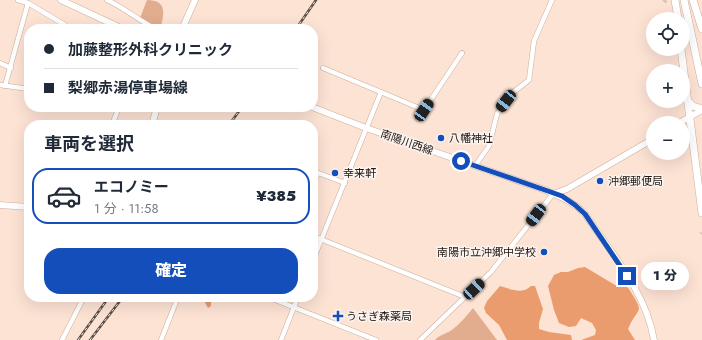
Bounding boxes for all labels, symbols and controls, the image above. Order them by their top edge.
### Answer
map controls [646,12,690,160]
button: locate [646,12,690,56]
text: 加藤整形外科クリニック [68,39,233,61]
button: + [646,64,690,108]
text: 梨郷赤湯停車場線 [68,77,188,99]
car [494,88,518,114]
car [412,97,436,123]
button: − [646,116,690,160]
street label: 南陽川西線 [378,125,436,159]
place label: 八幡神社 [449,130,493,146]
text: 車両を選択 [44,131,134,157]
marker: 八幡神社 [436,133,446,143]
route start [452,152,470,170]
place label: 幸来軒 [343,165,377,181]
marker: 幸来軒 [330,168,340,178]
place label: 沖郷郵便局 [608,173,663,189]
text: エコノミー [94,176,169,198]
marker: 沖郷郵便局 [595,176,605,186]
icon: car [46,178,82,214]
text: ¥385 [256,185,296,207]
text: 1 分 · 11:58 [94,199,158,218]
car [524,202,548,228]
place label: 南陽市立沖郷中学校 [437,244,536,260]
marker: 南陽市立沖郷中学校 [539,247,549,257]
button: 確定 [44,248,298,294]
callout: 1 分 [641,262,689,290]
text: 1 分 [653,266,677,285]
route end [618,267,636,285]
car [461,276,487,302]
place label: うさぎ森薬局 [346,308,412,324]
marker: うさぎ森薬局 [333,311,343,321]

